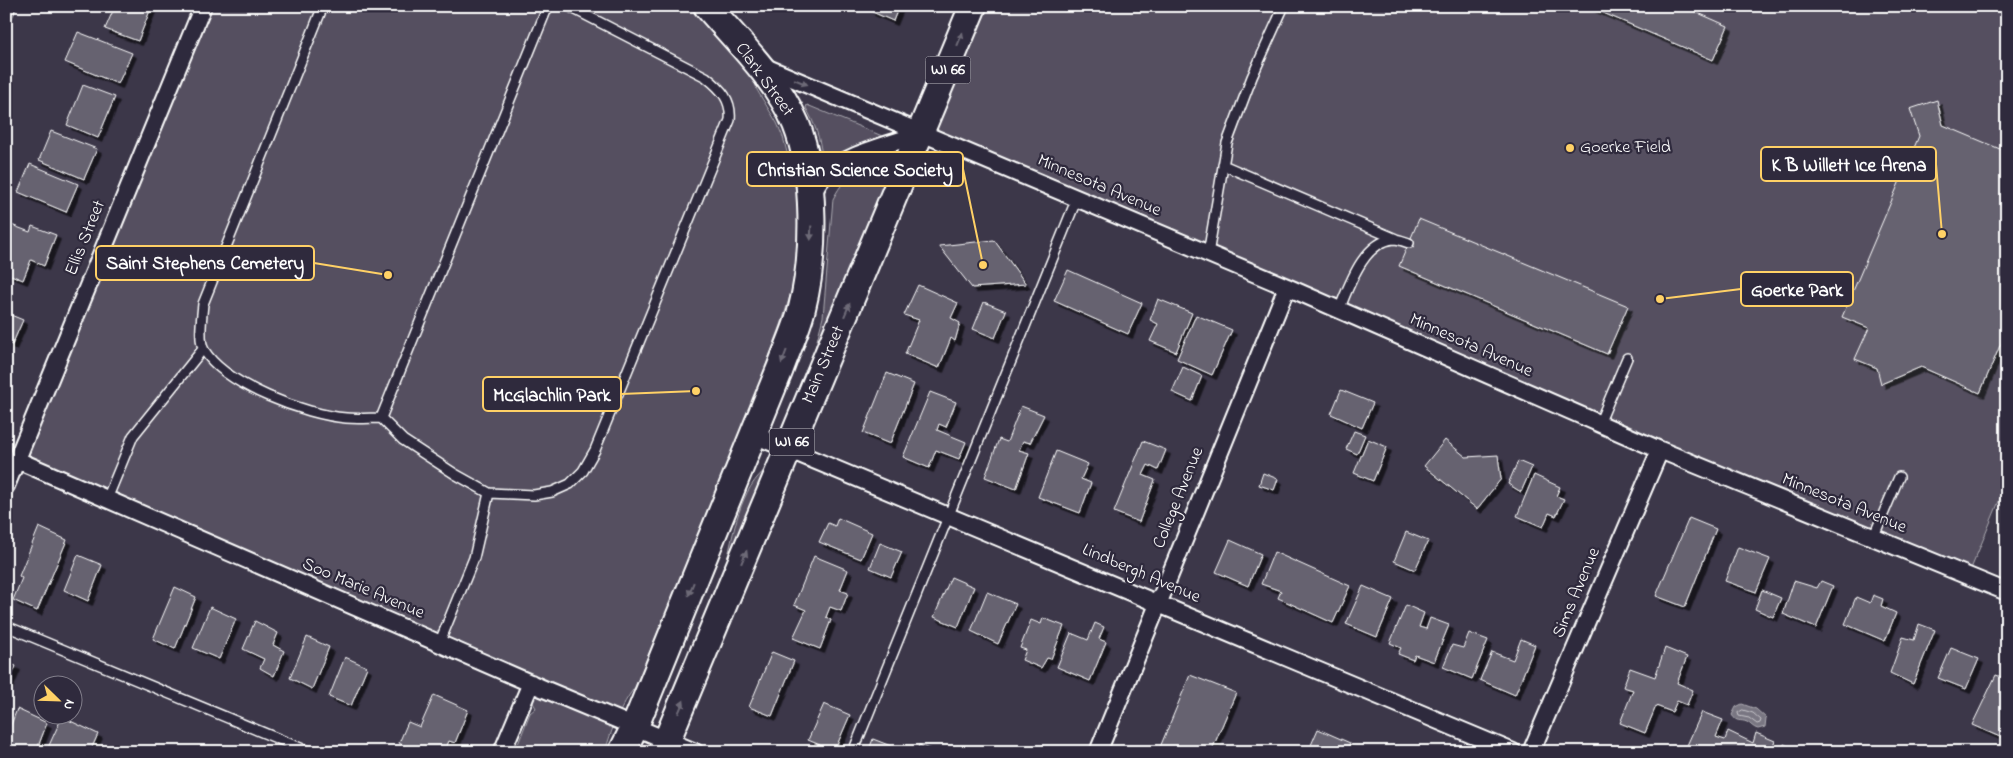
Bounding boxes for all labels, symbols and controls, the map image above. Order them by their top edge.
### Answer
one-way arrow [956,31,964,46]
street label: Clark Street [728,38,800,122]
road number: WI 66 [926,56,970,84]
one-way arrow [794,78,808,86]
place label: Goerke Field [1580,135,1671,161]
marker: Goerke Field [1564,142,1576,154]
callout: K B Willett Ice Arena [1761,147,1936,181]
street label: Minnesota Avenue [1033,148,1166,224]
callout: Christian Science Society [747,152,963,186]
text: K B Willett Ice Arena [1772,153,1926,180]
text: Christian Science Society [757,158,953,187]
street label: Ellis Street [59,196,113,280]
one-way arrow [807,225,815,241]
callout: Saint Stephens Cemetery [96,246,314,280]
text: Saint Stephens Cemetery [106,251,304,280]
callout: Goerke Park [1741,272,1853,306]
text: Goerke Park [1751,278,1844,305]
one-way arrow [843,302,851,317]
street label: Minnesota Avenue [1405,307,1538,385]
street label: Main Street [796,322,852,408]
one-way arrow [780,349,787,364]
callout: McGlachlin Park [483,377,621,411]
text: McGlachlin Park [493,383,612,410]
road number: WI 66 [770,428,814,456]
street label: College Avenue [1147,443,1212,553]
street label: Minnesota Avenue [1778,467,1911,541]
street label: Lindbergh Avenue [1077,537,1205,612]
street label: Sims Avenue [1546,543,1608,642]
one-way arrow [740,550,748,564]
street label: Soo Marie Avenue [298,552,429,627]
one-way arrow [687,581,694,596]
north arrow [32,676,82,726]
text: N [57,696,80,713]
one-way arrow [678,700,686,714]

